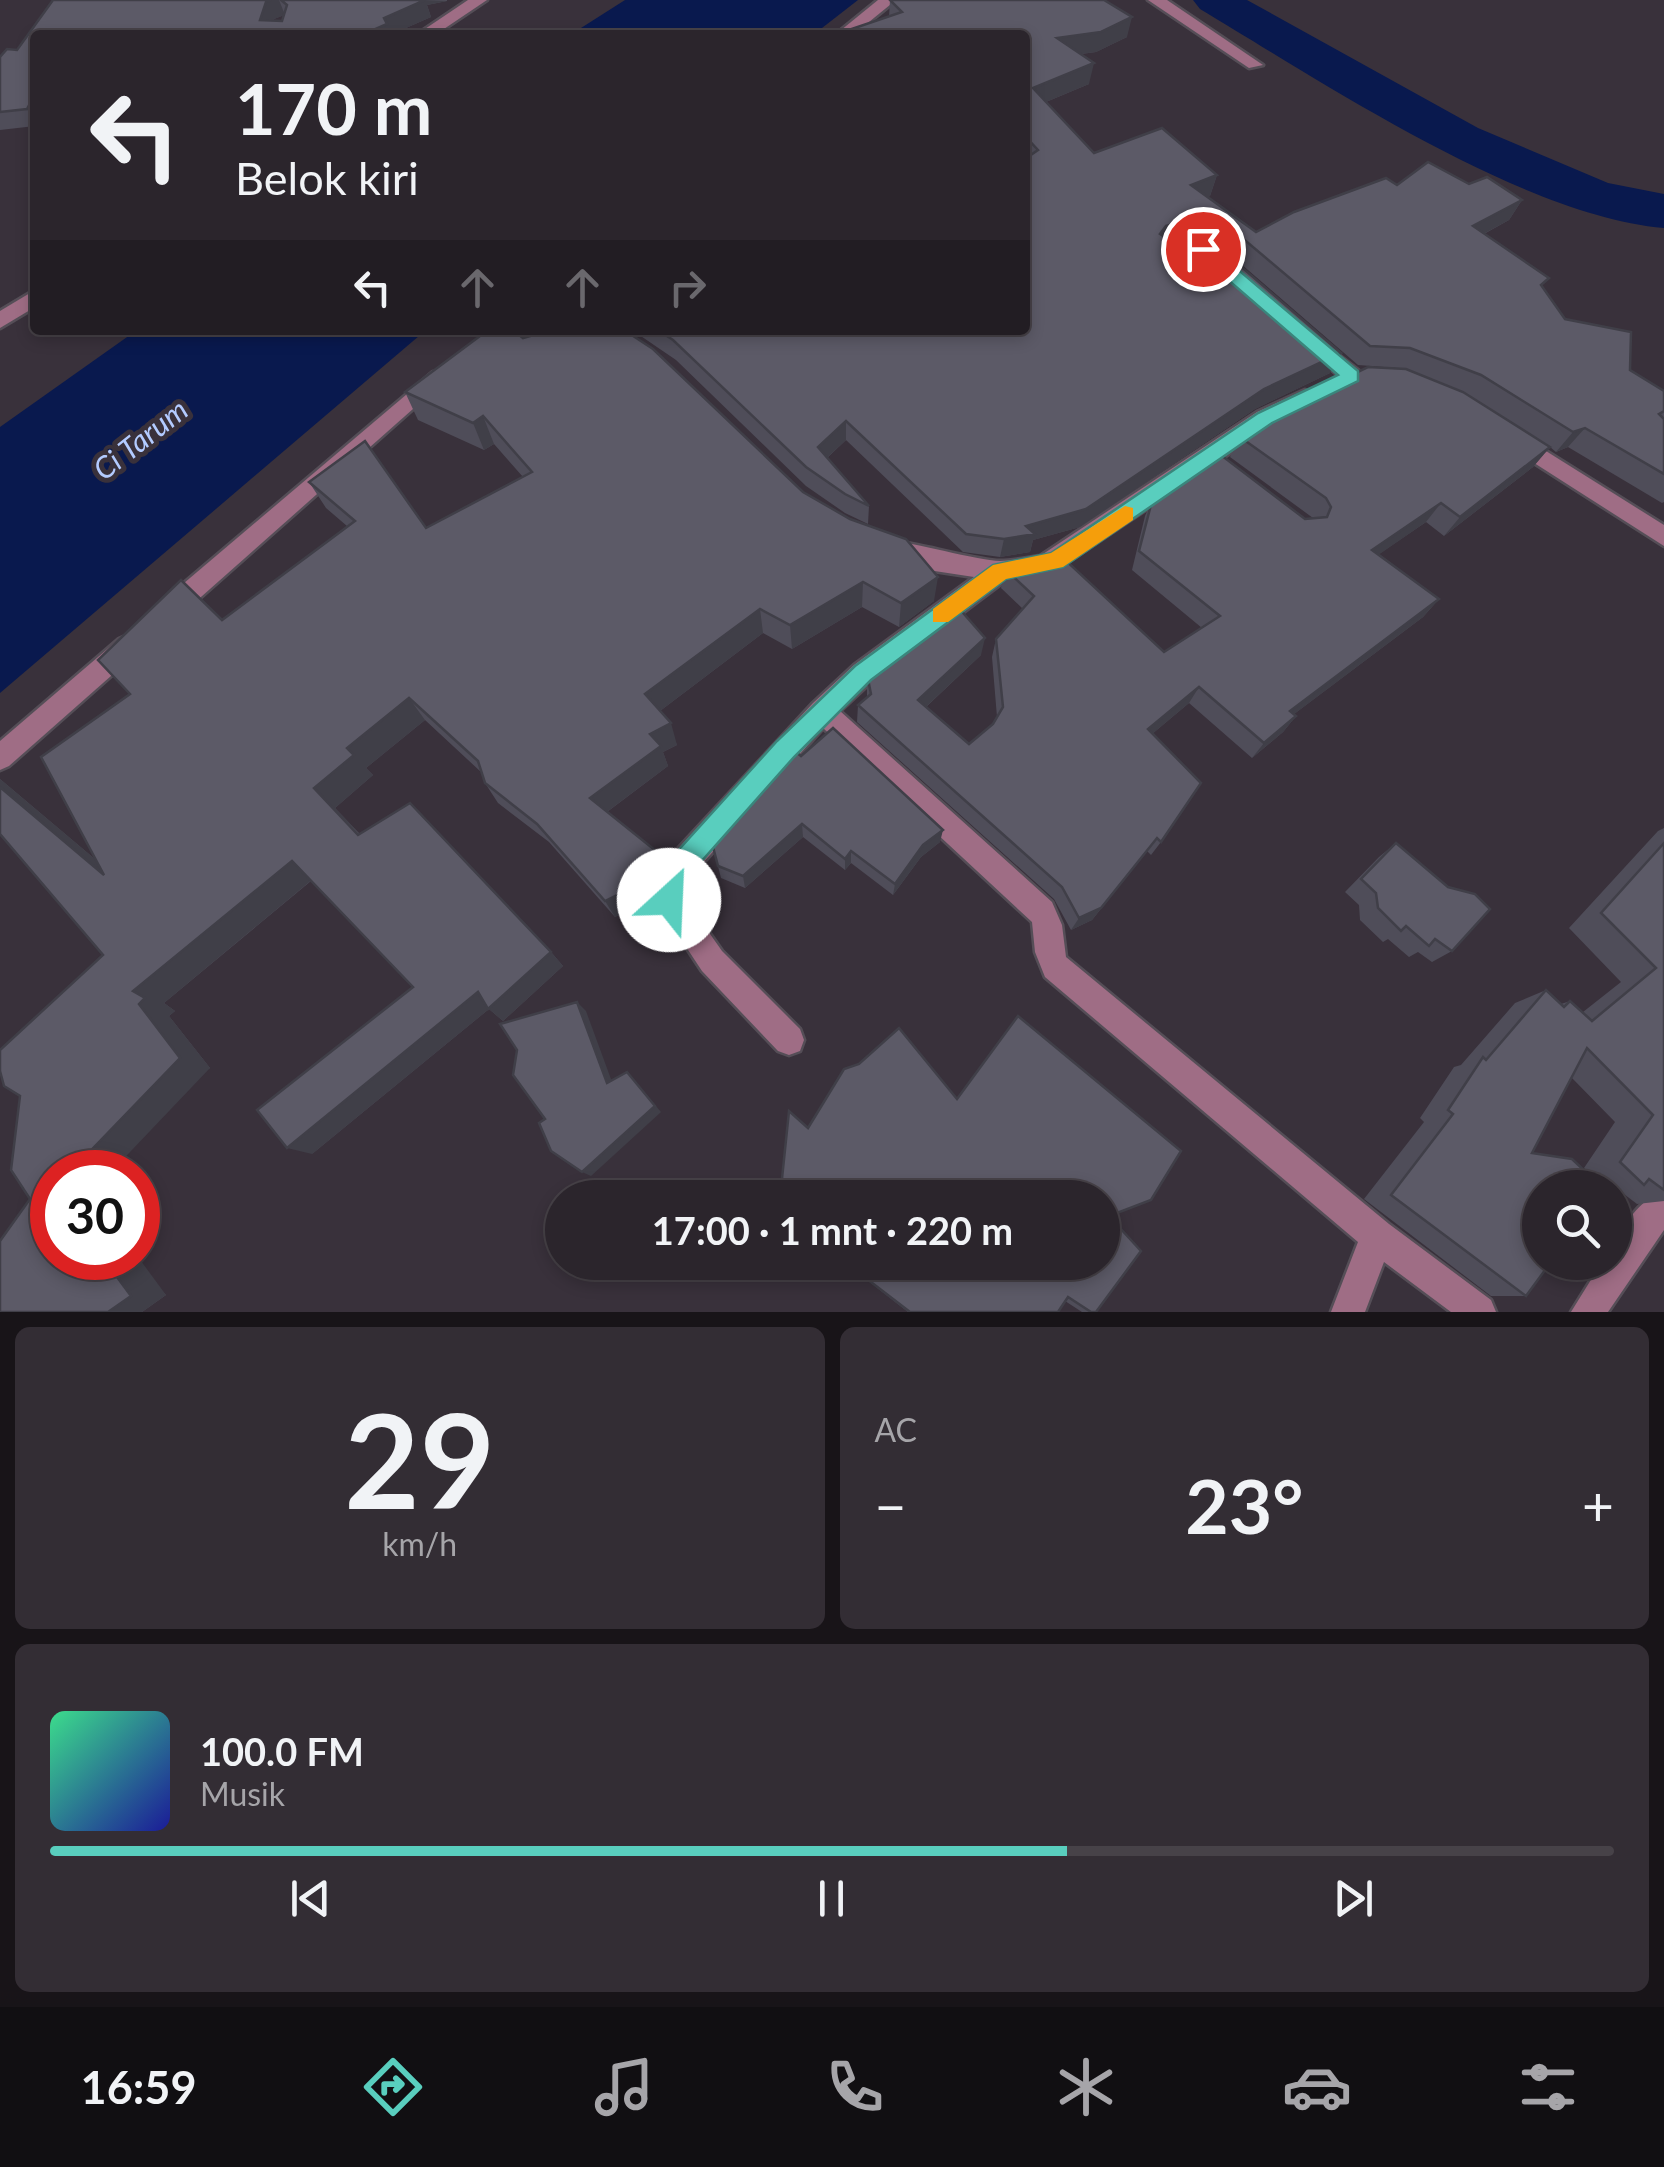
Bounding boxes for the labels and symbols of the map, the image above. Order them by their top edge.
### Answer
pin [1161,207,1246,292]
water label: Ci Tarum [85,390,194,486]
position arrow [617,848,721,952]
speed limit sign: 30 [30,1150,160,1280]

